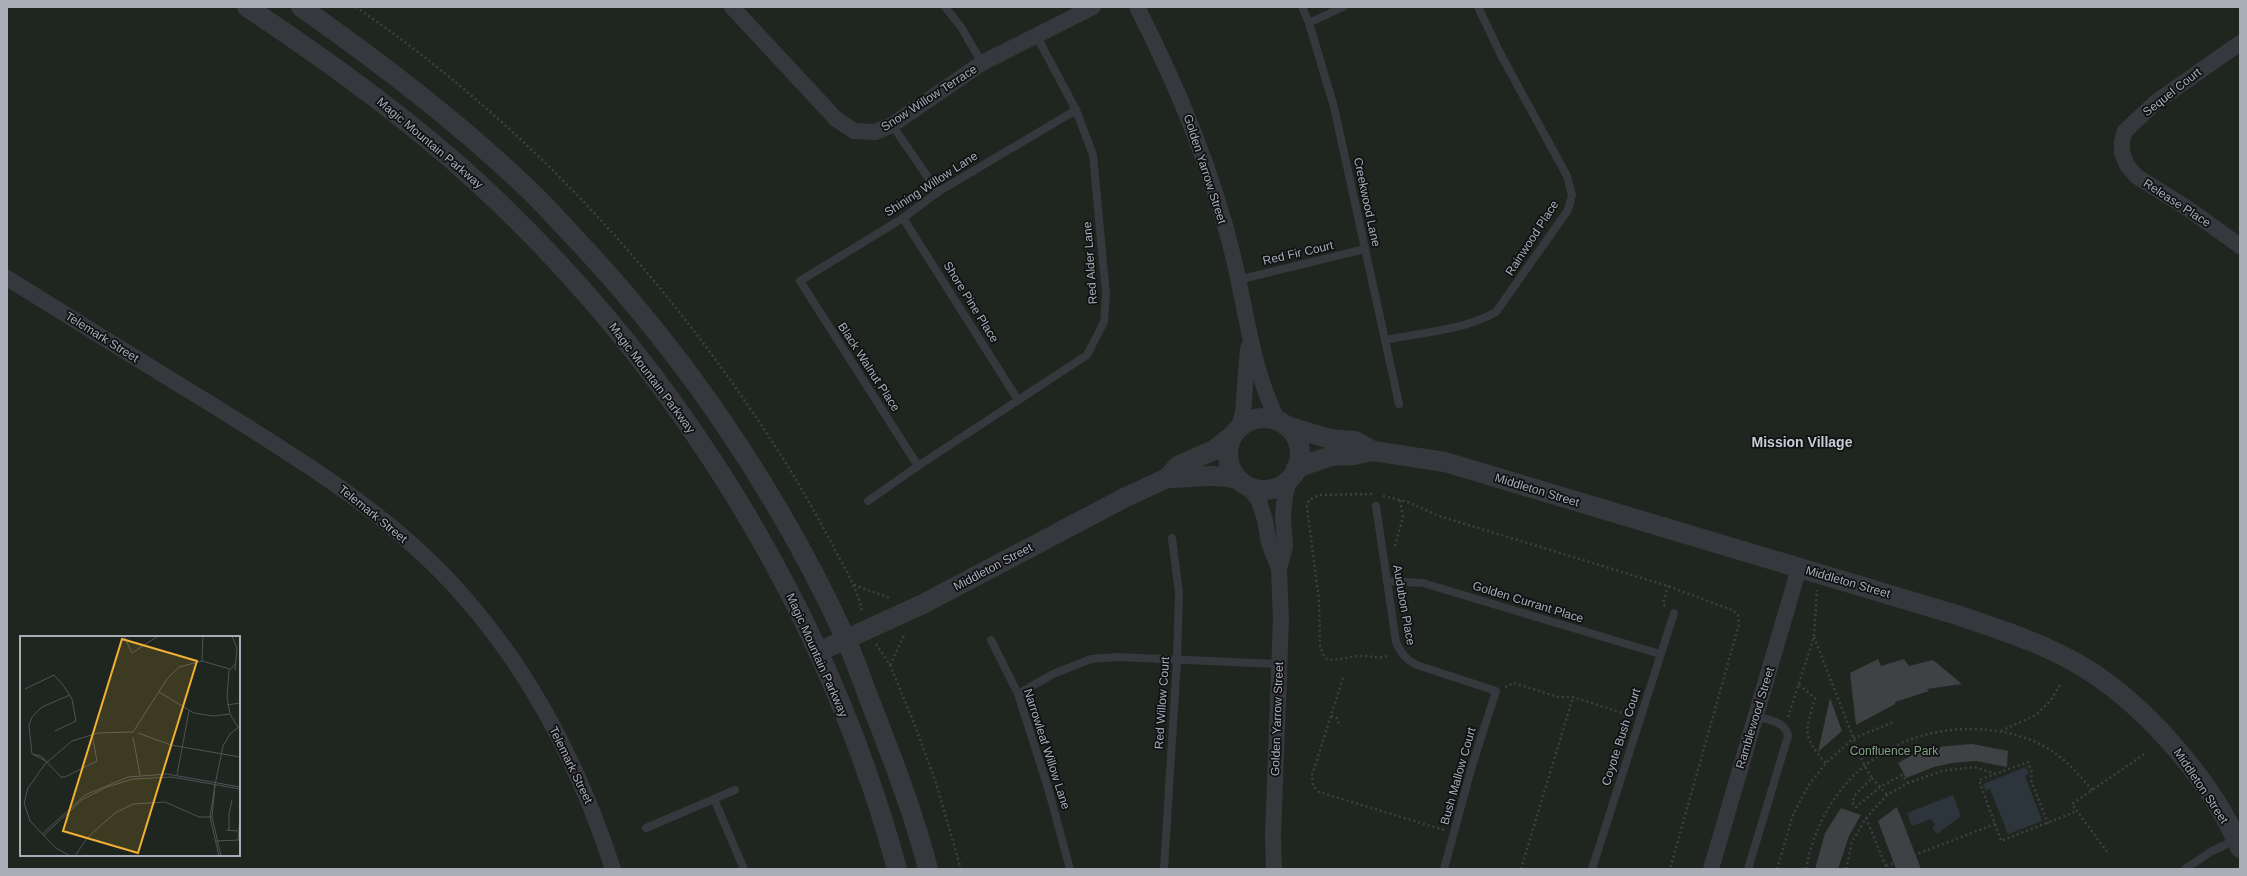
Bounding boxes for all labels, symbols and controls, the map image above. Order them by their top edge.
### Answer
street label: Snow Willow Terrace [879,62,980,134]
street label: Sequel Court [2140,65,2204,119]
street label: Magic Mountain Parkway [374,95,486,191]
street label: Golden Yarrow Street [1181,112,1230,226]
street label: Shining Willow Lane [882,149,980,219]
street label: Creekwood Lane [1351,156,1383,248]
street label: Release Place [2141,176,2214,230]
street label: Rainwood Place [1503,198,1562,278]
street label: Red Alder Lane [1080,221,1100,305]
street label: Red Fir Court [1261,238,1335,268]
street label: Shore Pine Place [940,259,1002,345]
street label: Telemark Street [63,309,142,366]
street label: Magic Mountain Parkway [606,320,698,436]
street label: Black Walnut Place [835,320,903,414]
district label: Mission Village [1752,434,1853,450]
street label: Middleton Street [1493,471,1581,510]
street label: Telemark Street [336,482,411,546]
street label: Middleton Street [951,540,1035,594]
street label: Middleton Street [1804,563,1893,601]
street label: Audubon Place [1390,564,1418,647]
street label: Golden Currant Place [1471,578,1586,626]
street label: Magic Mountain Parkway [783,591,851,719]
inset map [20,636,240,856]
street label: Red Willow Court [1152,656,1172,750]
street label: Golden Yarrow Street [1268,661,1286,776]
street label: Ramblewood Street [1733,665,1777,770]
street label: Coyote Bush Court [1599,686,1644,787]
street label: Narrowleaf Willow Lane [1021,687,1073,811]
street label: Telemark Street [546,724,596,806]
street label: Bush Mallow Court [1437,725,1479,826]
park label: Confluence Park [1850,744,1939,758]
street label: Middleton Street [2171,746,2232,827]

